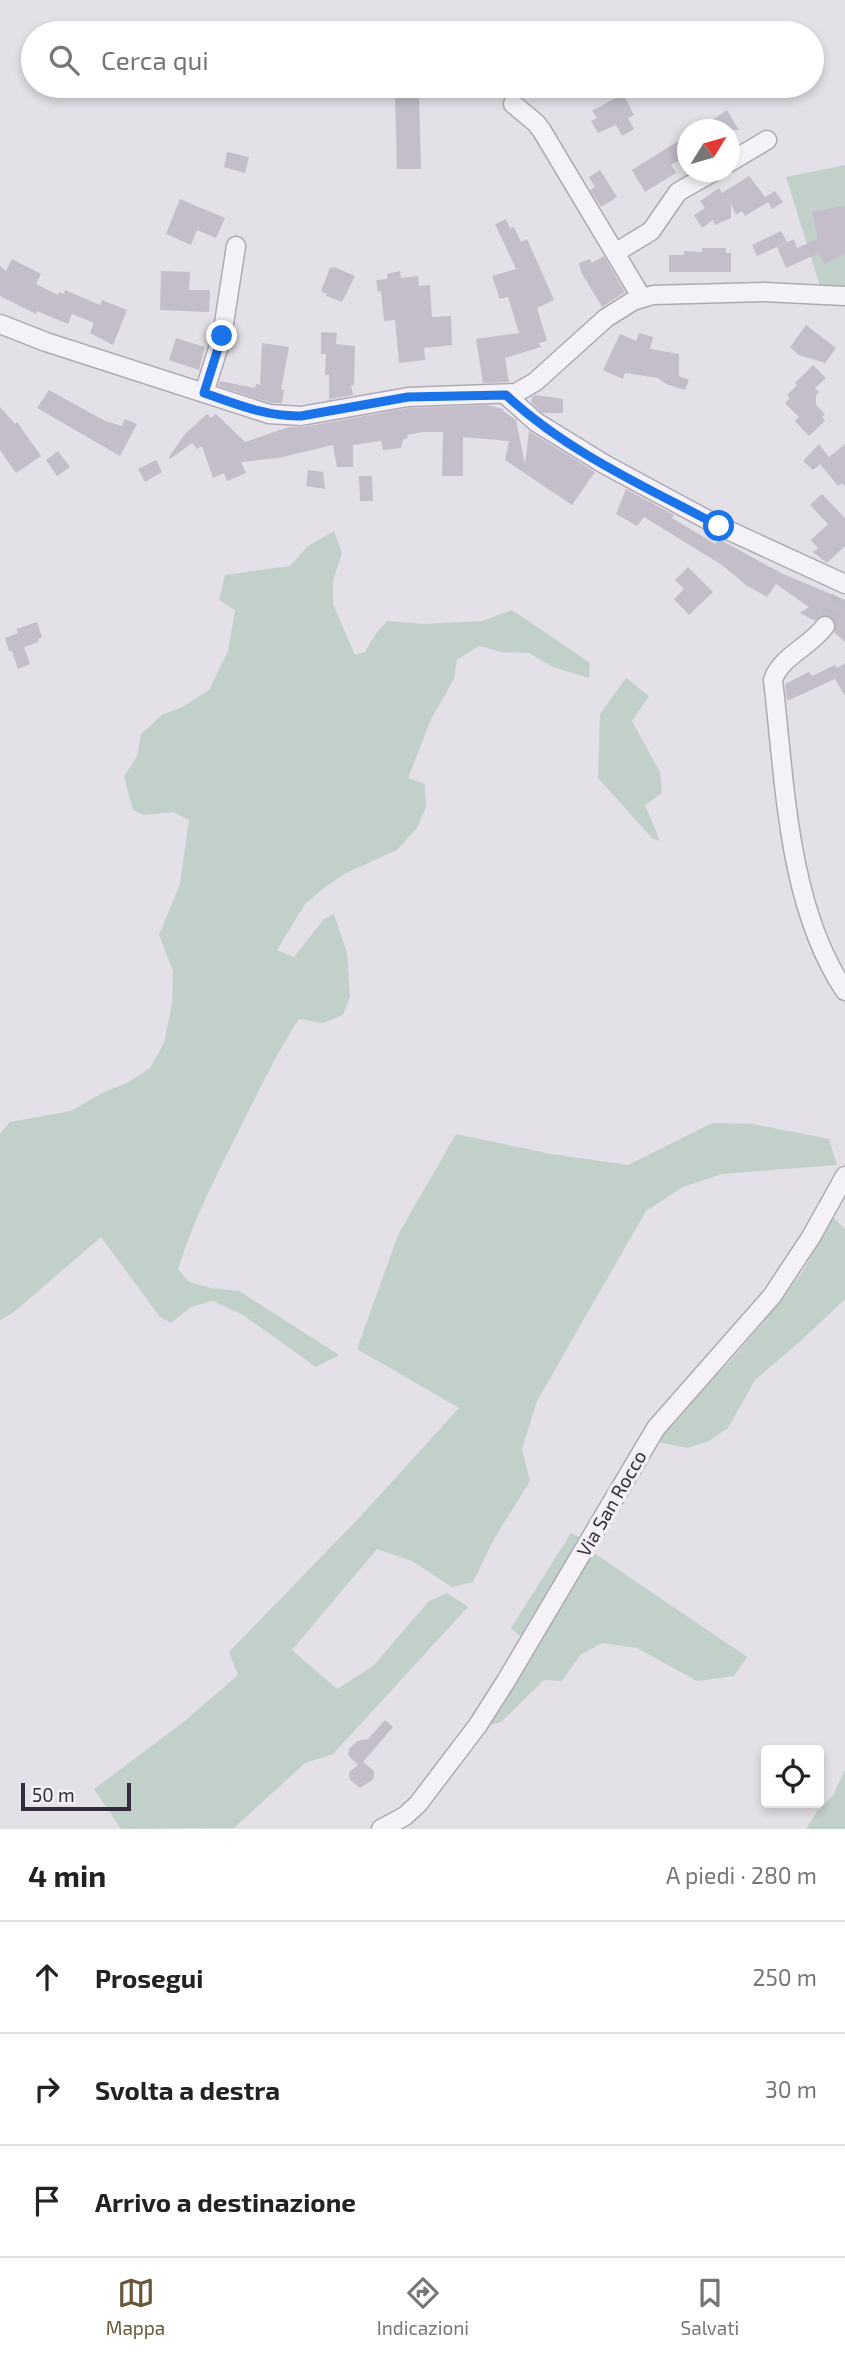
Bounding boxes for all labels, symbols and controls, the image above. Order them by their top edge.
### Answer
search box [21,21,824,98]
icon: search [45,41,83,79]
text: Cerca qui [101,44,209,75]
north arrow [677,119,740,182]
route end [206,320,237,351]
route start [703,510,734,541]
street label: Via San Rocco [571,1446,651,1560]
map controls [761,1745,824,1808]
button: locate [761,1745,824,1808]
scale bar [21,1780,131,1812]
text: 50 m [32,1783,75,1806]
text: 4 min [28,1857,106,1893]
text: A piedi · 280 m [666,1861,817,1889]
icon: ahead [28,1958,66,1996]
text: Prosegui [95,1962,203,1993]
text: 250 m [753,1963,817,1991]
icon: right [28,2070,66,2108]
text: Svolta a destra [95,2074,280,2105]
text: 30 m [765,2075,817,2103]
icon: arrive [28,2182,66,2220]
text: Arrivo a destinazione [95,2186,356,2217]
tab: Mappa [106,2274,165,2339]
tab: Indicazioni [377,2274,469,2339]
tab: Salvati [681,2274,739,2339]

